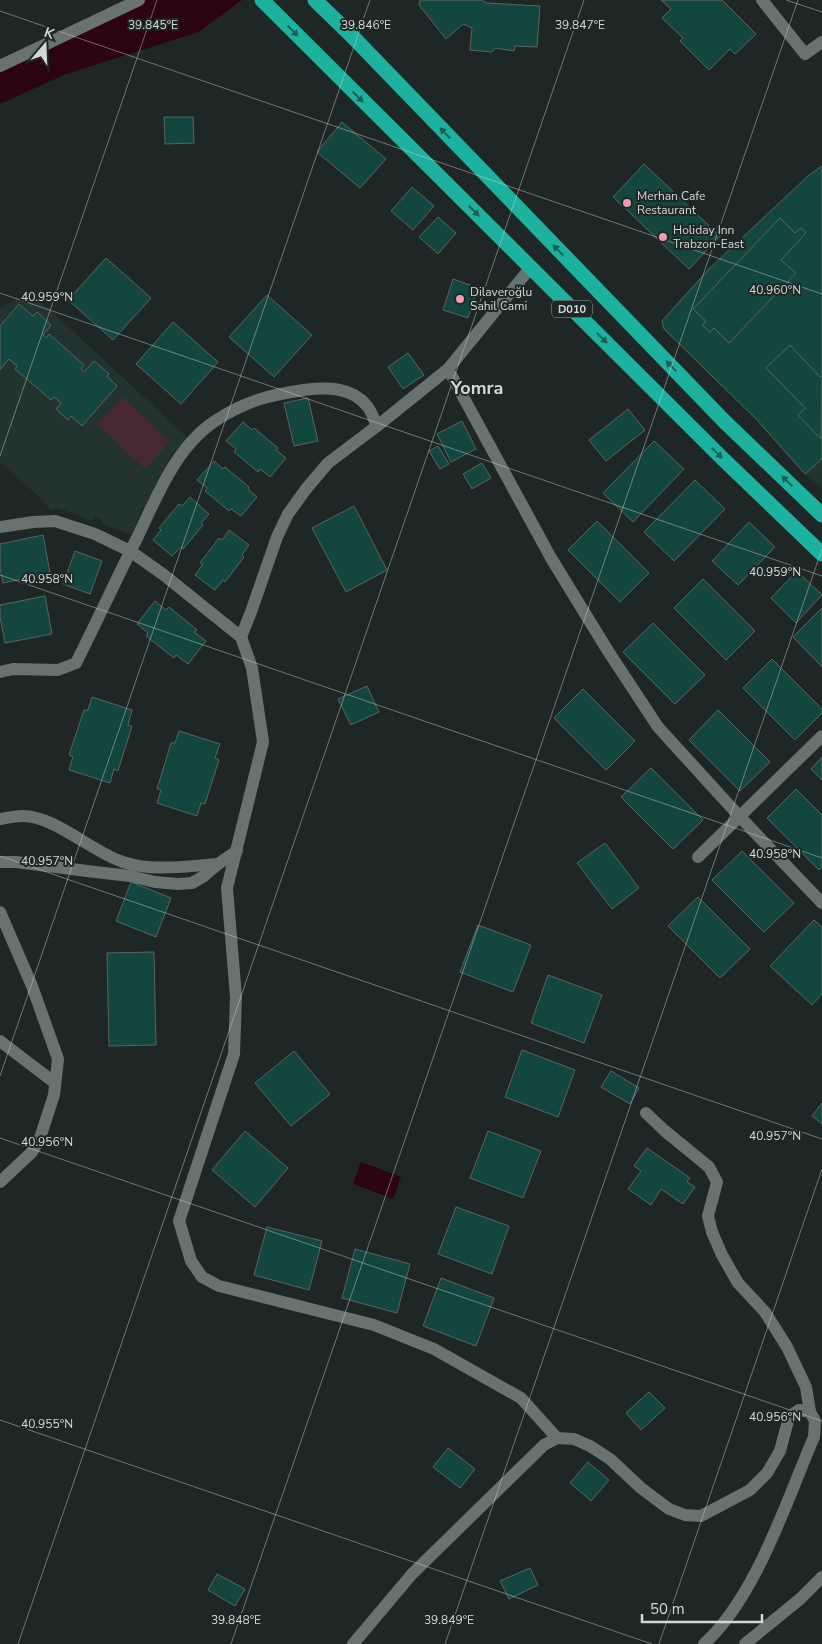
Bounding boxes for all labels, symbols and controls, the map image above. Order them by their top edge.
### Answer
text: 39.845°E [128,17,178,33]
text: 39.846°E [341,17,391,33]
text: 39.847°E [555,17,605,33]
north arrow [20,20,70,70]
text: K [42,23,57,44]
one-way arrow [287,25,299,37]
one-way arrow [352,91,364,103]
one-way arrow [439,127,451,139]
place label: Merhan Cafe Restaurant [637,188,705,218]
marker: Merhan Cafe Restaurant [621,197,633,209]
one-way arrow [468,205,480,217]
place label: Holiday Inn Trabzon-East [673,222,745,252]
marker: Holiday Inn Trabzon-East [657,231,669,243]
one-way arrow [552,244,564,256]
text: 40.960°N [749,282,801,298]
place label: Dilaveroğlu Sahil Cami [470,284,532,314]
text: 40.959°N [21,289,73,305]
marker: Dilaveroğlu Sahil Cami [454,293,466,305]
road number: D010 [552,300,592,318]
one-way arrow [595,332,607,344]
one-way arrow [666,361,678,373]
district label: Yomra [450,376,503,400]
one-way arrow [711,446,723,458]
one-way arrow [781,475,793,487]
text: 40.959°N [749,564,801,580]
text: 40.958°N [21,571,73,587]
text: 40.958°N [749,846,801,862]
text: 40.957°N [21,853,73,869]
text: 40.957°N [749,1128,801,1144]
text: 40.956°N [21,1134,73,1150]
text: 40.956°N [749,1409,801,1425]
text: 40.955°N [21,1416,73,1432]
scale bar [642,1592,762,1624]
text: 50 m [650,1599,685,1619]
text: 39.848°E [211,1612,261,1628]
text: 39.849°E [424,1612,474,1628]

